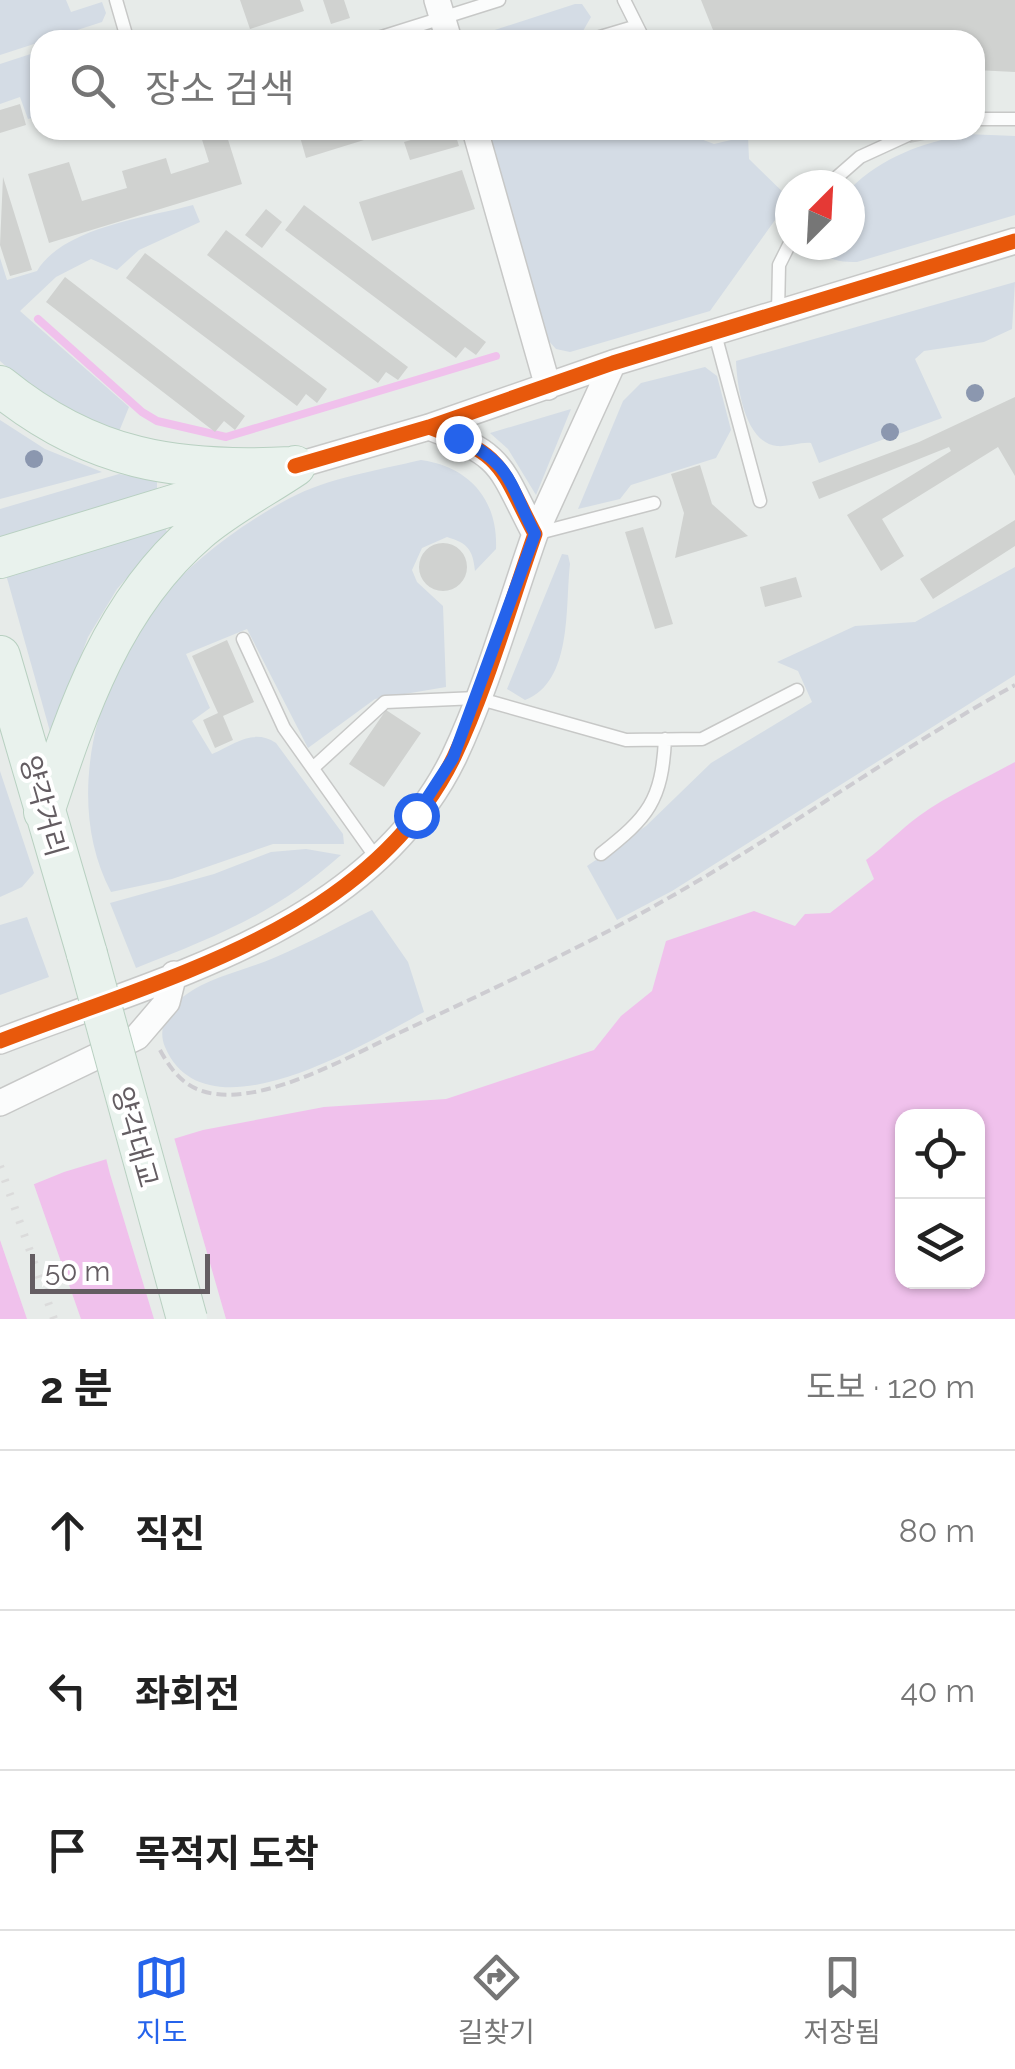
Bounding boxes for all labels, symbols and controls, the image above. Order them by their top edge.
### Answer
search box [30,30,985,140]
icon: search [65,58,120,113]
text: 장소 검색 [145,66,295,111]
north arrow [775,170,865,260]
route end [436,416,482,462]
street label: 양각거리 [13,752,73,860]
route start [394,793,440,839]
street label: 양각대교 [105,1083,165,1191]
map controls [895,1109,985,1289]
button: locate [895,1109,985,1199]
button: layers [895,1199,985,1289]
scale bar [30,1249,210,1294]
text: 50 m [45,1255,110,1288]
text: 2 분 [40,1364,112,1413]
text: 도보 · 120 m [806,1368,975,1405]
icon: ahead [40,1503,95,1558]
text: 직진 [135,1511,205,1556]
text: 80 m [899,1512,975,1549]
icon: left [40,1663,95,1718]
text: 좌회전 [135,1671,240,1716]
text: 40 m [900,1672,975,1709]
icon: arrive [40,1823,95,1878]
text: 목적지 도착 [135,1831,319,1876]
tab: 지도 [134,1950,189,2050]
tab: 길찾기 [458,1950,535,2050]
tab: 저장됨 [803,1950,881,2050]

